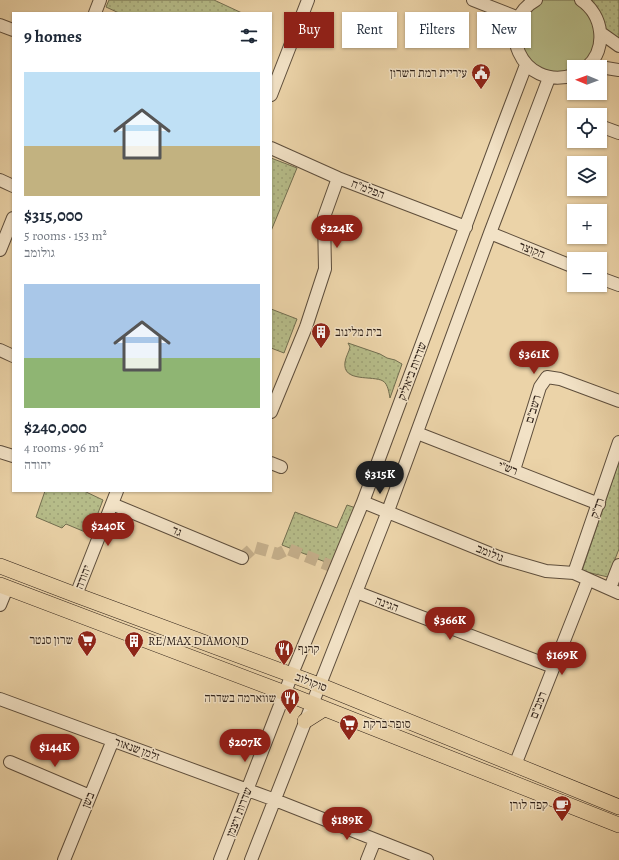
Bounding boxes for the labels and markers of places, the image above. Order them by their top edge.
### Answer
public building icon: עיריית רמת השרון [470,62,492,90]
place label: עיריית רמת השרון [390,65,467,81]
pin: $224K [309,215,365,249]
building icon: בית מלינוב [310,321,332,349]
place label: בית מלינוב [335,324,382,340]
pin: $361K [506,341,562,375]
pin: $315K [352,461,408,495]
pin: $240K [80,513,136,547]
pin: $366K [422,607,478,641]
supermarket icon: שרון סנטר [76,629,98,657]
building icon: RE/MAX DIAMOND [123,630,145,658]
place label: שרון סנטר [29,632,73,648]
place label: RE/MAX DIAMOND [148,633,249,649]
restaurant icon: קרנף [273,638,295,666]
place label: קרנף [298,641,319,657]
pin: $169K [534,642,590,676]
restaurant icon: שווארמה בשדרה [279,687,301,715]
place label: שווארמה בשדרה [204,690,276,706]
supermarket icon: סופר ברקת [338,713,360,741]
place label: סופר ברקת [363,716,411,732]
pin: $207K [217,729,273,763]
pin: $144K [27,734,83,768]
cafe icon: קפה לורן [551,794,573,822]
place label: קפה לורן [510,797,548,813]
pin: $189K [319,807,375,841]

